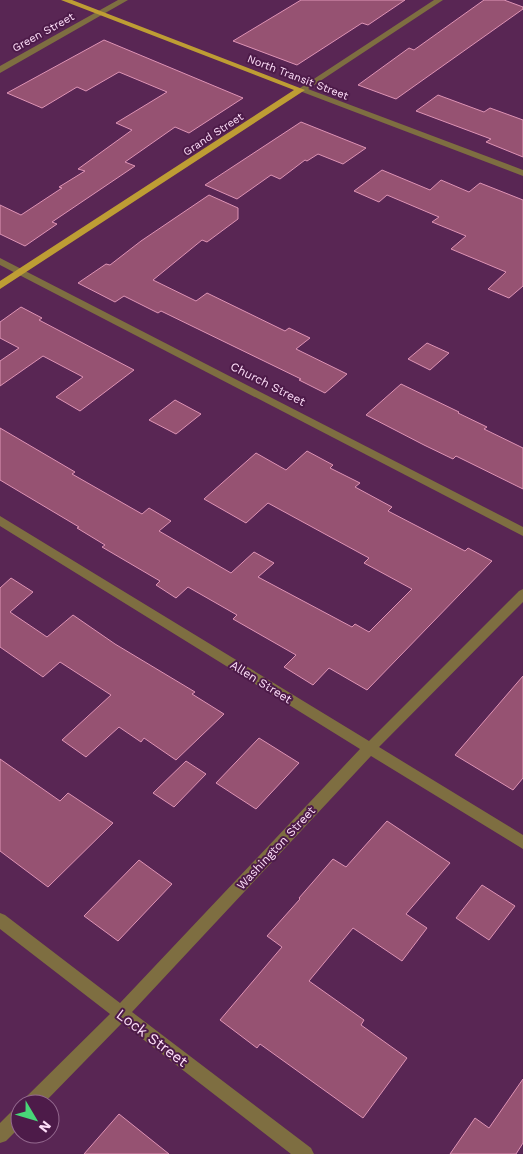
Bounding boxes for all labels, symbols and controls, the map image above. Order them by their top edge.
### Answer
street label: Green Street [10,10,77,55]
street label: North Transit Street [246,52,350,103]
street label: Grand Street [181,110,246,159]
street label: Church Street [228,359,308,409]
street label: Allen Street [228,658,294,706]
street label: Washington Street [234,804,318,892]
street label: Lock Street [113,1005,192,1071]
north arrow [10,1094,60,1144]
text: N [36,1118,55,1136]

